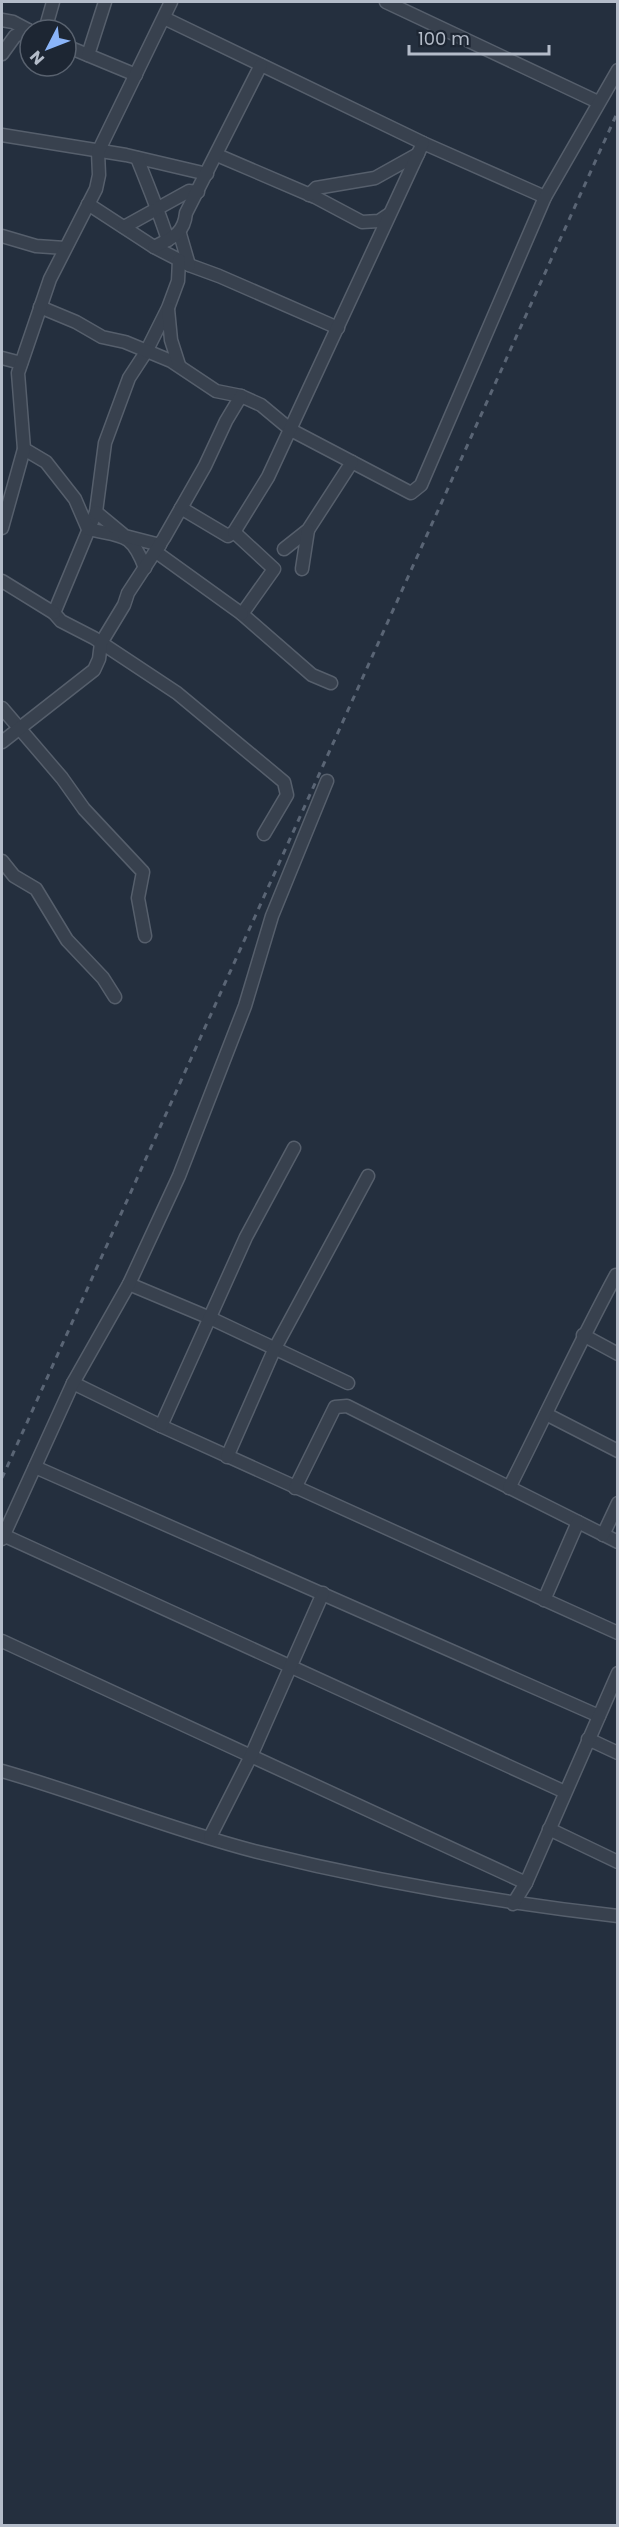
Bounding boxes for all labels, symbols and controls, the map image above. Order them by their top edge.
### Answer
north arrow [18,18,78,78]
scale bar [409,18,548,56]
text: 100 m [418,26,470,51]
text: N [25,46,50,70]

